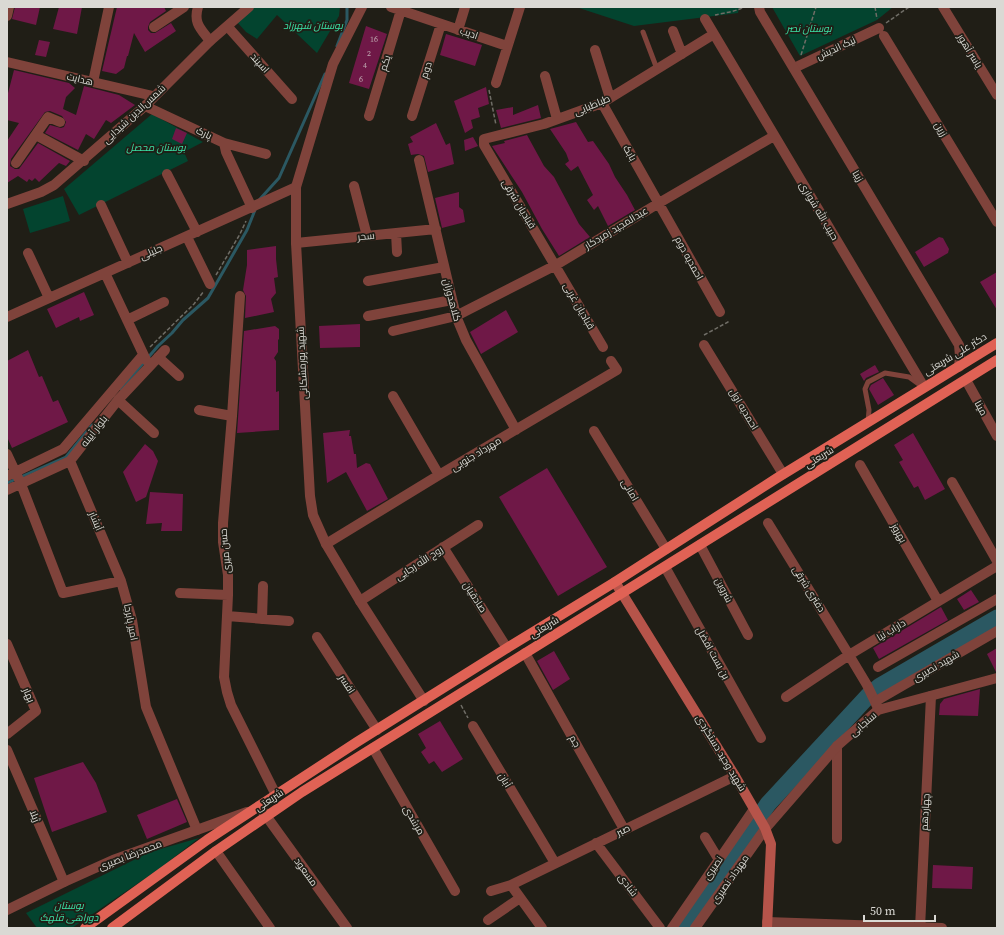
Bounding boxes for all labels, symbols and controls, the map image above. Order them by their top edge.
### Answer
park label: بوستان شهرزاد [283,19,344,32]
park label: بوستان نصر [784,22,833,35]
street label: ادیب [458,24,480,42]
street label: یاسر آهور [954,30,986,71]
street label: نیک اندیش [814,33,858,63]
house number: 16 [370,34,378,45]
house number: 2 [367,48,371,59]
street label: اسپند [248,50,272,76]
street label: یکم [376,53,395,73]
house number: 4 [363,60,367,71]
street label: دوم [417,60,436,80]
street label: هدایت [65,70,95,88]
house number: 6 [359,74,363,85]
street label: شمس‌الدین شیدایی [100,82,168,146]
street label: طباطبایی [572,92,612,118]
street label: زرین [932,119,950,139]
street label: پارک [194,124,214,142]
park label: بوستان محصل [126,141,187,154]
street label: بابک [620,143,640,163]
street label: زیبا [850,168,866,184]
street label: قبادیان شرقی [499,177,539,231]
street label: حبیب الله شواری [796,179,842,243]
street label: عبدالمجید زمردکار [581,204,650,253]
street label: سحر [356,229,375,243]
street label: احمدیه دوم [671,234,706,282]
street label: جلیلی [138,241,164,263]
street label: کلاهدوزان [440,277,464,323]
street label: قبادیان غربی [560,280,598,332]
street label: شهید پورمشکانی [294,326,310,400]
street label: دکتر علی شریعتی [921,330,989,378]
street label: احمدیه اول [727,386,761,432]
street label: مینا [972,398,990,418]
street label: بلوار آیینه [78,413,110,449]
street label: مهرداد جنوبی [448,434,504,474]
street label: شریعتی [802,443,836,471]
street label: امانی [618,477,642,503]
street label: آبشار [86,509,106,533]
street label: بهروز [888,520,910,545]
street label: حسن میری [217,528,233,574]
street label: روح الله رجایی [392,542,445,583]
street label: دفتری شرقی [790,563,828,615]
street label: شروین [712,575,736,605]
street label: صادقیان [460,579,490,615]
street label: امیر پابرجا [121,603,141,641]
street label: شریعتی [527,613,561,641]
street label: داراب نیا [874,616,908,644]
street label: بن بست افضل [693,624,733,682]
street label: شهید نصیری [910,647,962,685]
street label: افسر [336,671,358,696]
street label: بهار [20,685,38,704]
street label: سنجابی [847,709,879,739]
street label: شهید وحید دستگردی [693,712,749,794]
street label: جم [565,733,584,750]
street label: آبان [496,770,515,790]
street label: شریعتی [252,786,286,814]
street label: چهاردهم [918,793,933,831]
street label: مرشدی [400,803,428,837]
street label: ژیلا [27,808,43,824]
street label: صبر [613,821,632,839]
street label: محمدرضا بصیری [97,837,163,873]
street label: مهرداد نصیری [708,852,752,906]
street label: نصیری [700,854,726,882]
street label: مسعود [291,855,321,889]
street label: شادی [615,871,641,899]
scale bar [864,897,935,923]
park label: بوستان دوراهی قلهک [40,899,99,924]
text: 50 m [870,903,896,919]

